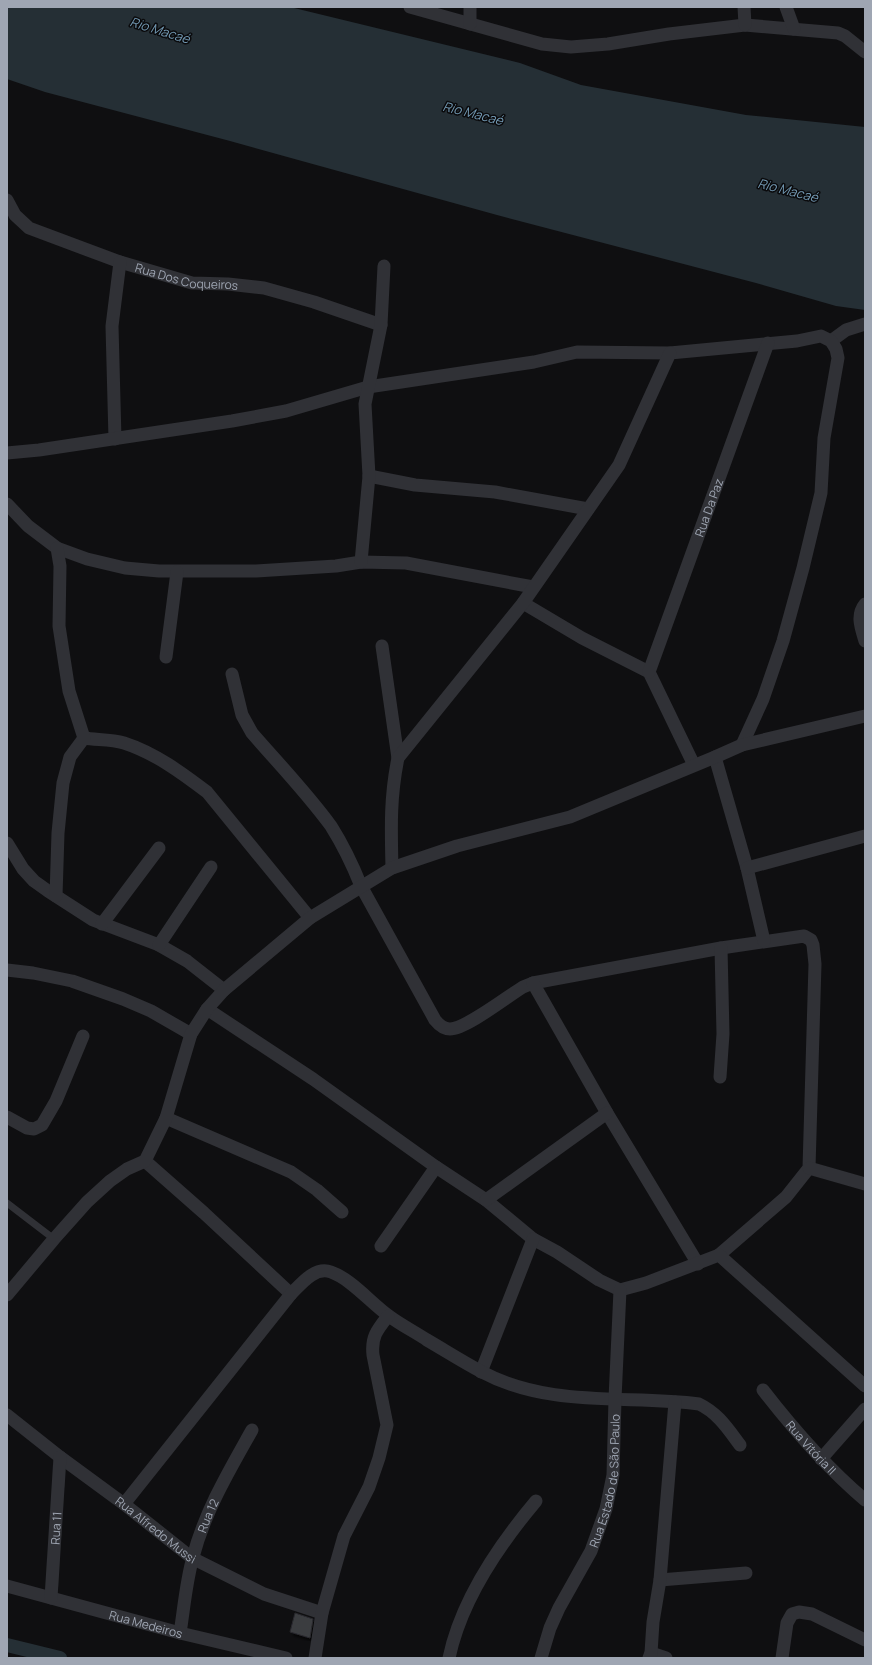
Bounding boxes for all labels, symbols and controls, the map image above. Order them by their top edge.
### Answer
water label: Rio Macaé [128,12,193,48]
water label: Rio Macaé [441,97,506,130]
water label: Rio Macaé [756,174,821,207]
street label: Rua Dos Coqueiros [133,258,239,294]
street label: Rua Da Paz [690,476,727,539]
street label: Rua Estado de São Paulo [584,1414,623,1550]
street label: Rua Vitória II [782,1417,840,1478]
street label: Rua Alfredo Mussi [112,1492,199,1567]
street label: Rua 12 [193,1496,222,1535]
street label: Rua 11 [46,1511,65,1545]
street label: Rua Medeiros [107,1606,185,1642]

